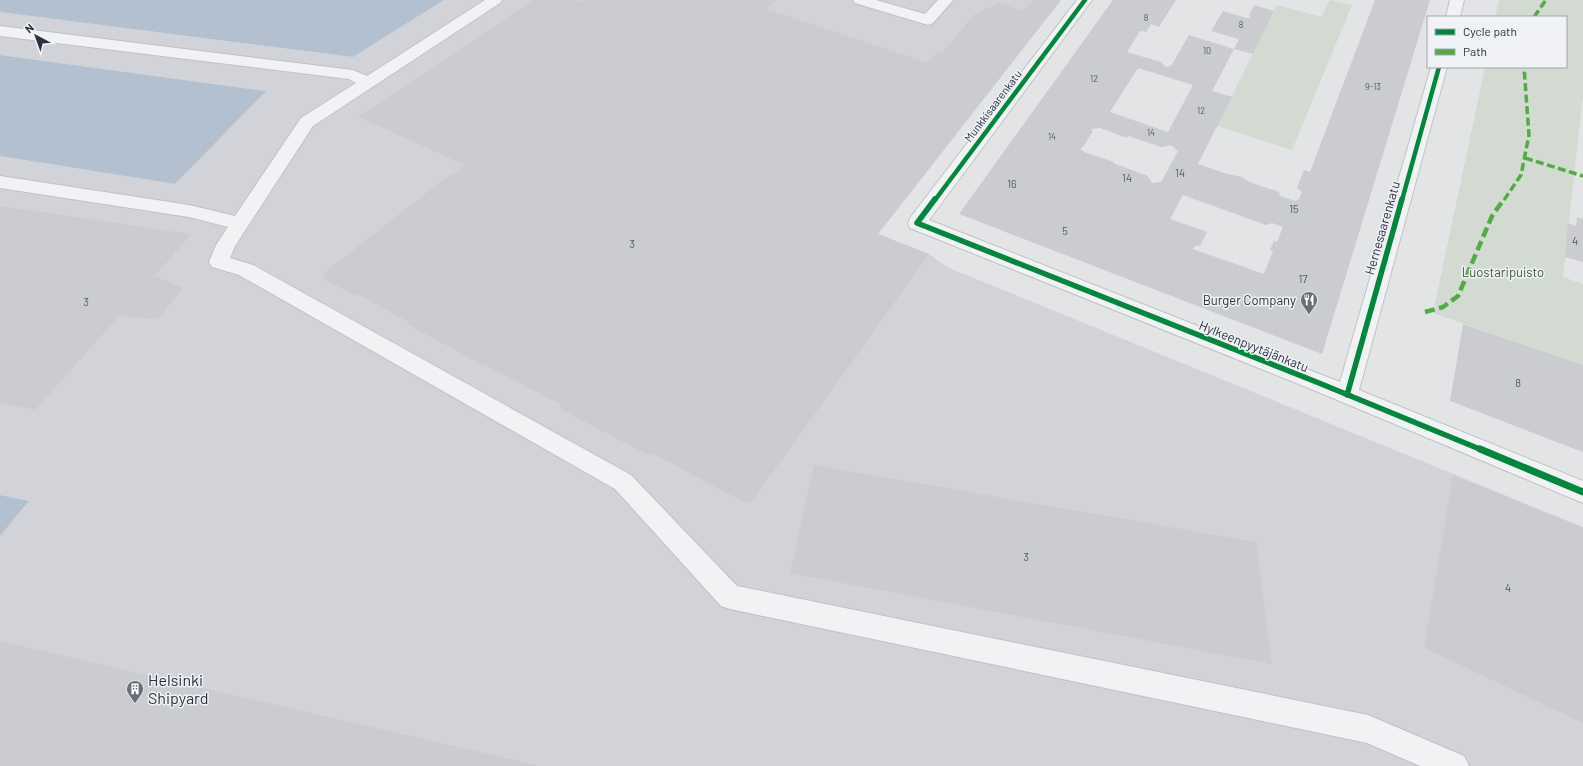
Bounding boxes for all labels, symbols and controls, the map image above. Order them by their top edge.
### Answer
house number: 8 [1144,12,1149,23]
north arrow [16,16,56,56]
legend [1427,16,1567,68]
house number: 8 [1239,19,1244,30]
text: N [22,21,36,35]
text: Cycle path [1463,24,1517,38]
text: Path [1463,44,1487,58]
house number: 10 [1203,45,1211,56]
street label: Munkkisaarenkatu [961,67,1024,144]
house number: 12 [1090,73,1098,84]
house number: 9-13 [1365,81,1381,92]
house number: 12 [1197,105,1205,116]
house number: 14 [1147,127,1155,138]
house number: 14 [1048,131,1056,142]
house number: 14 [1175,166,1185,179]
house number: 14 [1122,171,1132,184]
house number: 16 [1007,177,1017,190]
street label: Hernesaarenkatu [1361,179,1403,277]
house number: 15 [1289,202,1299,215]
house number: 5 [1062,224,1068,237]
house number: 4 [1572,234,1578,247]
house number: 3 [629,237,635,250]
park label: Luostaripuisto [1462,264,1544,280]
house number: 17 [1298,272,1308,285]
restaurant icon: Burger Company [1299,290,1319,315]
place label: Burger Company [1203,292,1296,308]
house number: 3 [83,295,89,308]
street label: Hylkeenpyytäjänkatu [1197,317,1311,375]
house number: 8 [1515,376,1521,389]
house number: 3 [1023,550,1029,563]
house number: 4 [1505,581,1511,594]
place label: Helsinki Shipyard [148,670,209,707]
building icon: Helsinki Shipyard [125,679,145,704]

